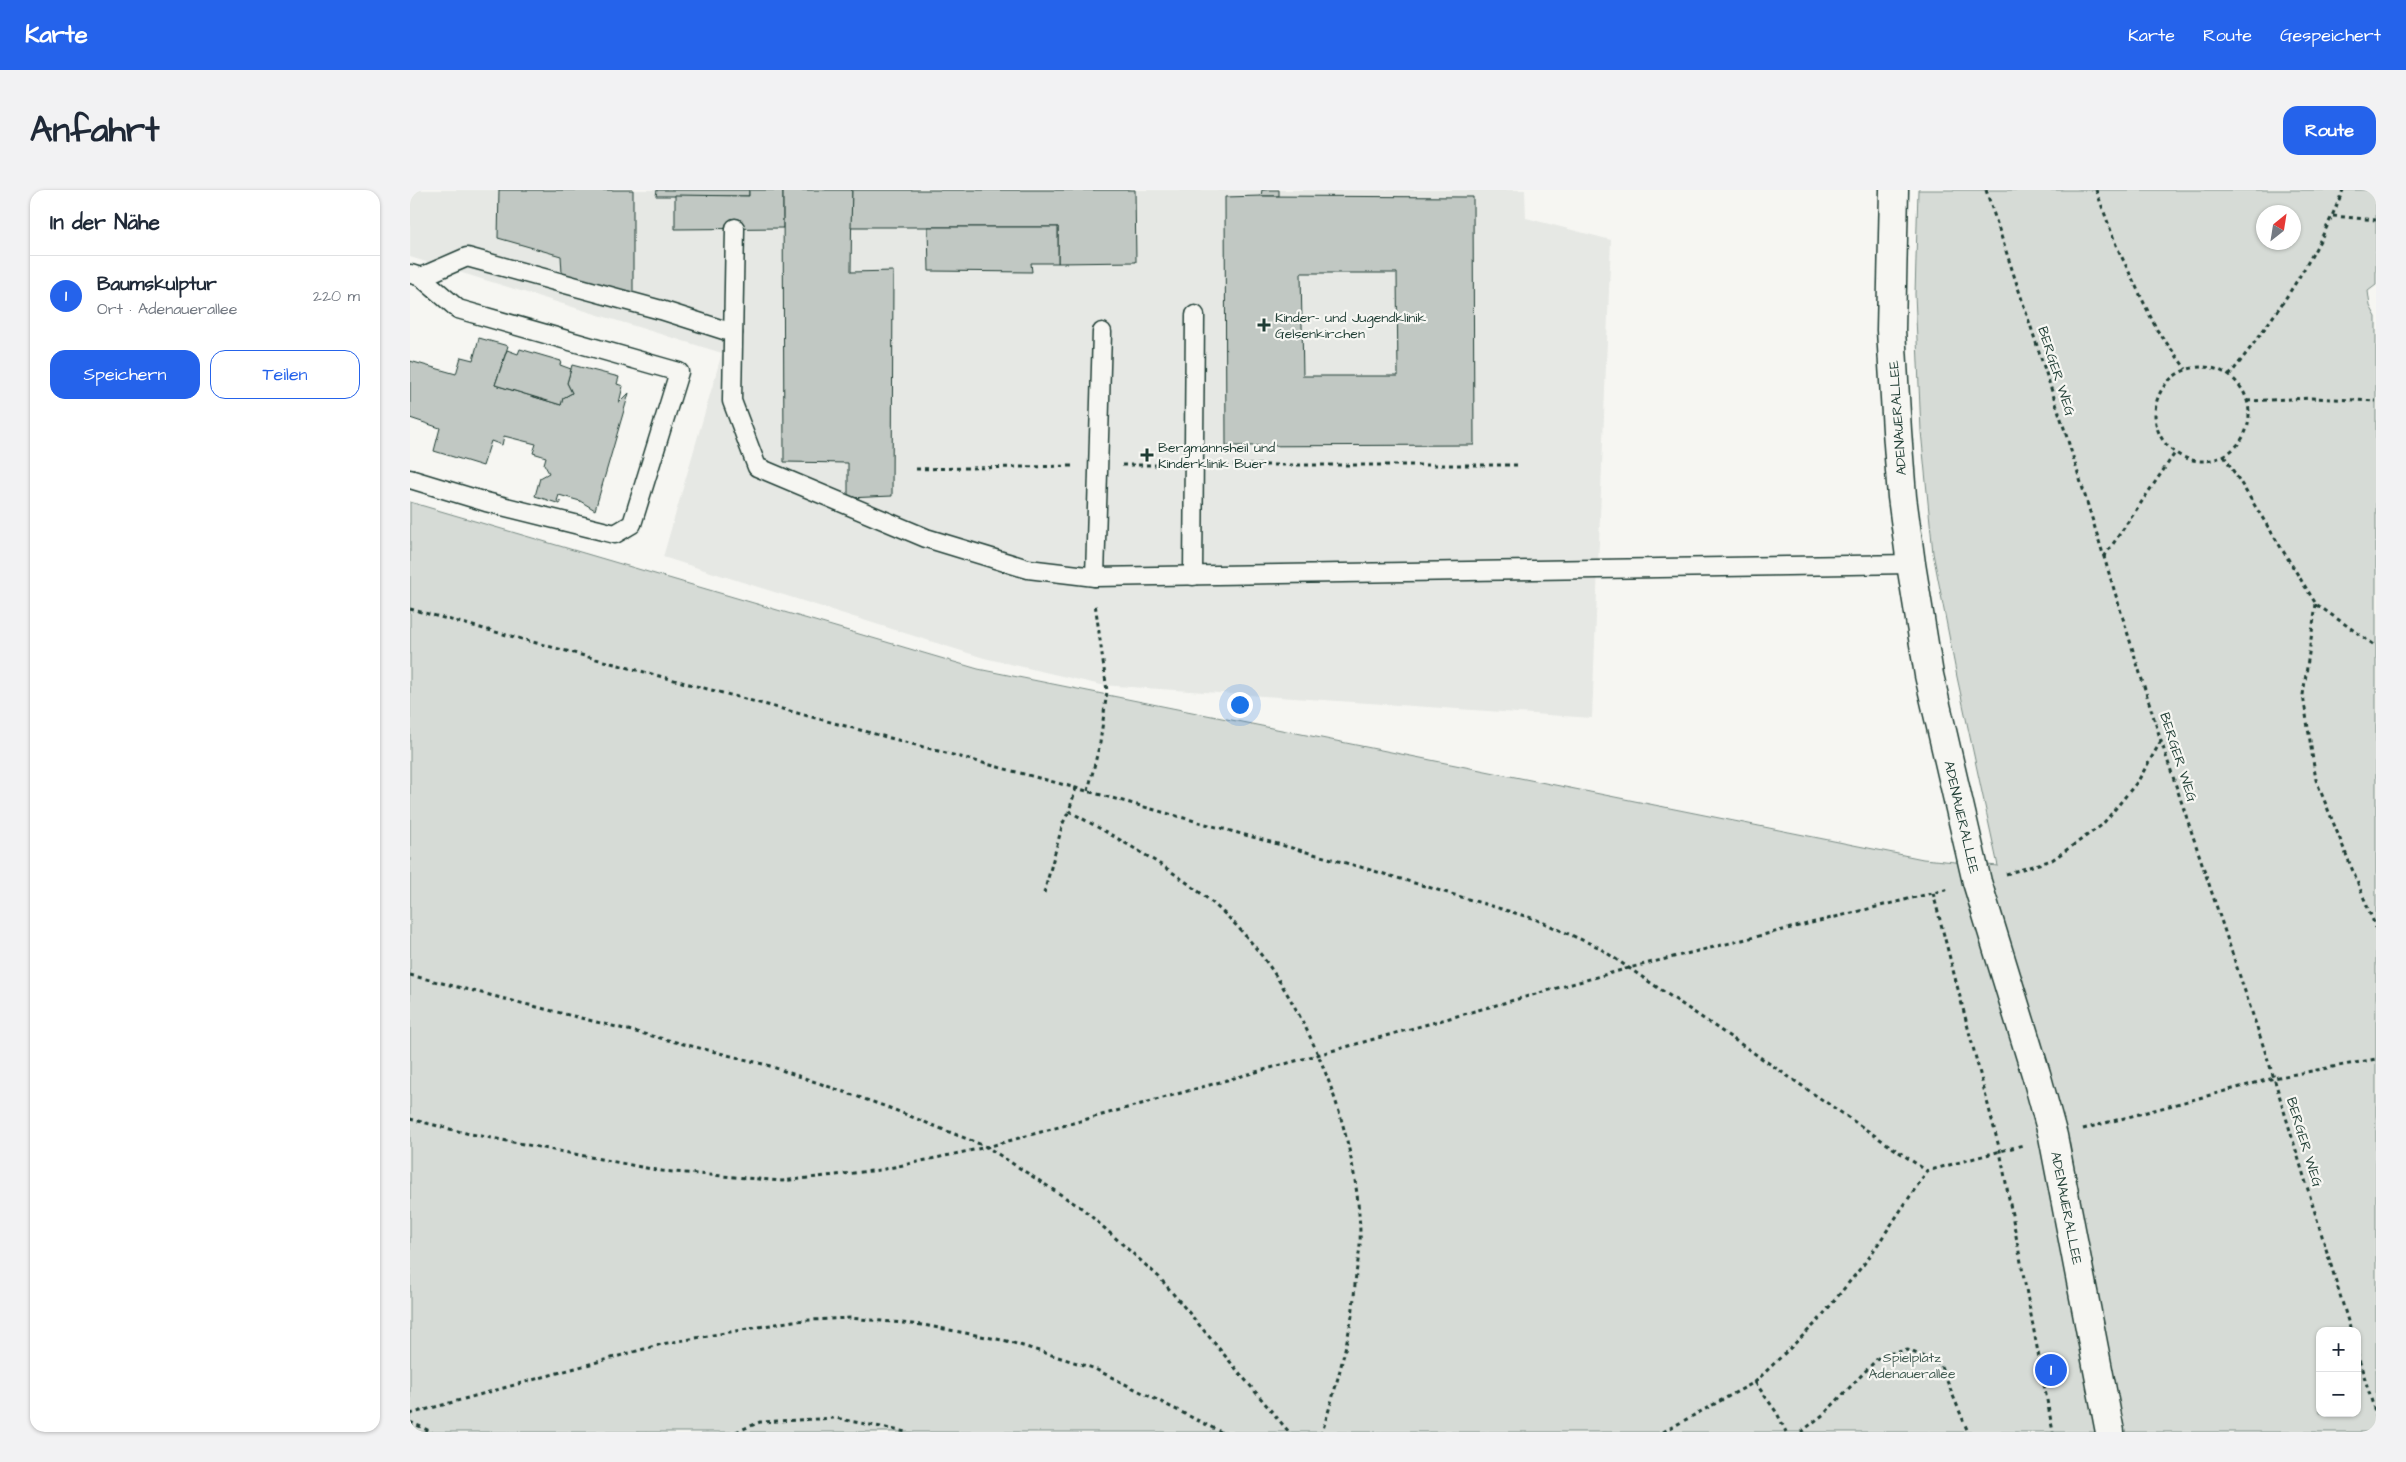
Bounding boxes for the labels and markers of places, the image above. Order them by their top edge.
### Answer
place label: Kinder- und Jugendklinik Gelsenkirchen [1275,308,1426,344]
marker: Kinder- und Jugendklinik Gelsenkirchen [1257,318,1271,332]
place label: Bergmannsheil und Kinderklinik Buer [1158,438,1275,474]
marker: Bergmannsheil und Kinderklinik Buer [1140,448,1154,462]
pin: 1 [2035,1351,2067,1389]

